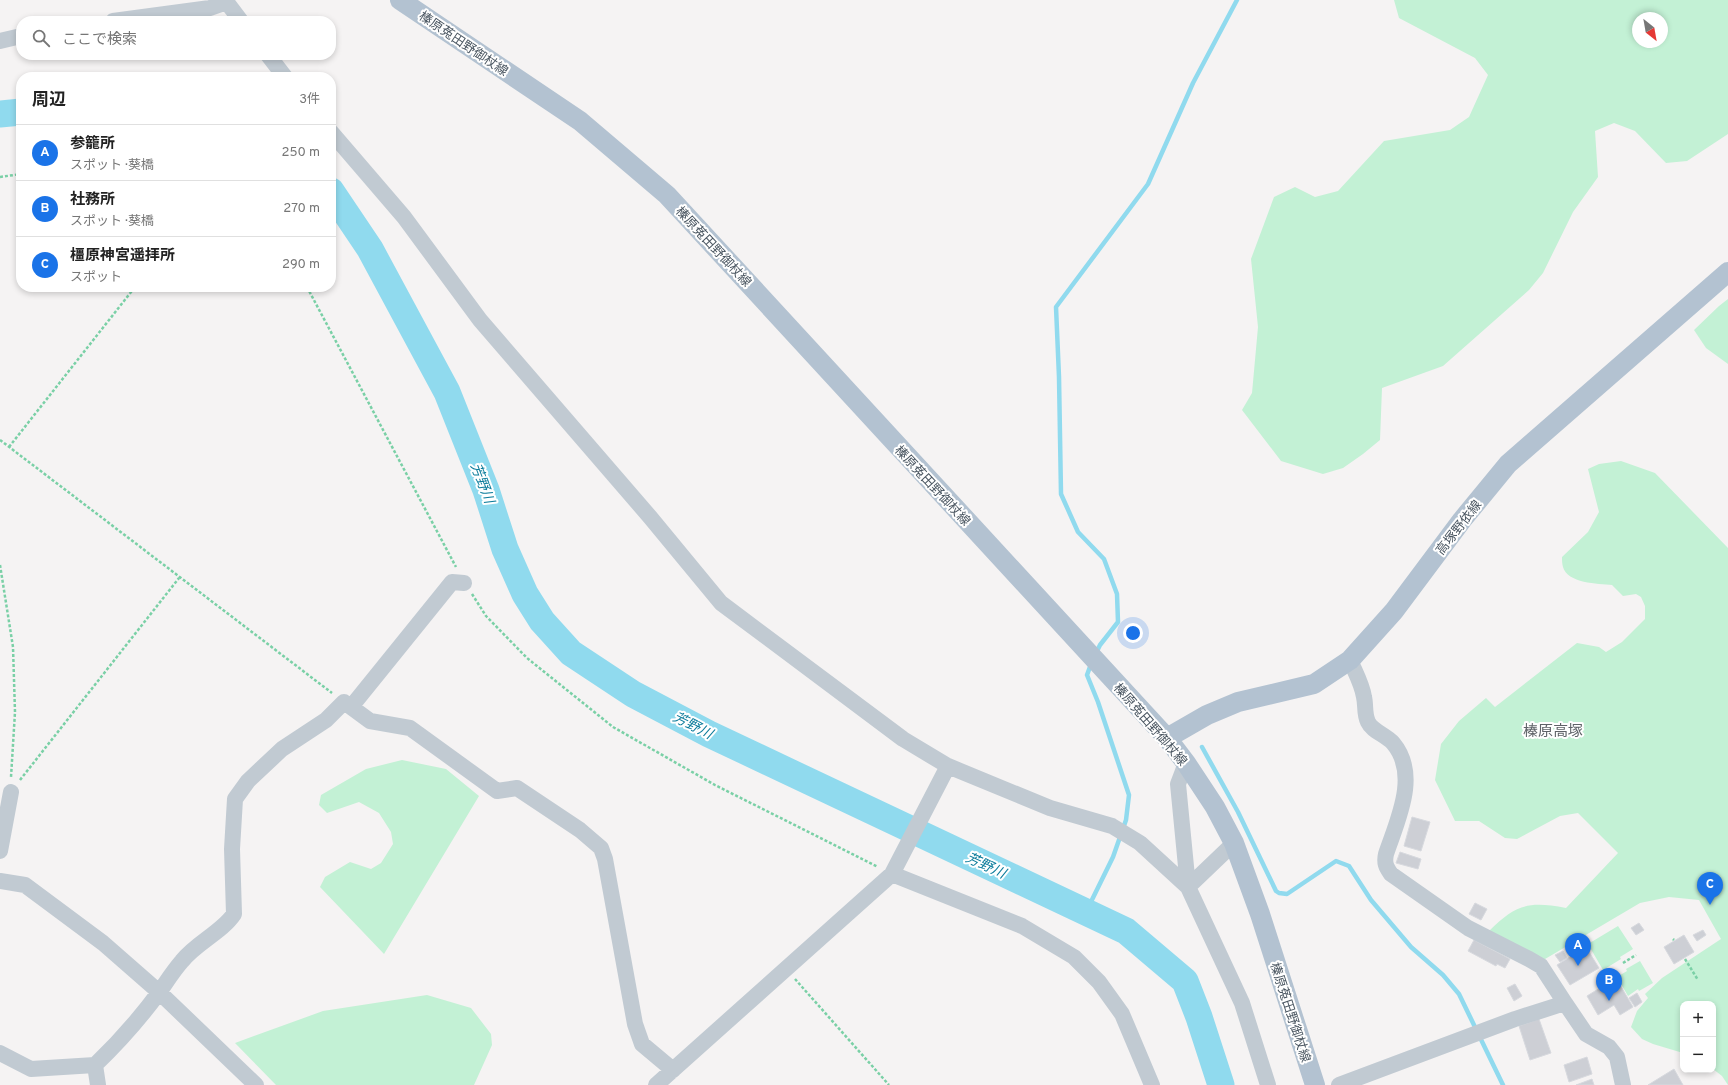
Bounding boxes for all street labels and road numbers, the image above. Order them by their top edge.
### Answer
street label: 榛原菟田野御杖線 [415,8,511,80]
street label: 榛原菟田野御杖線 [671,203,755,291]
street label: 榛原菟田野御杖線 [890,442,974,530]
street label: 高塚野依線 [1432,497,1486,559]
street label: 榛原菟田野御杖線 [1109,680,1190,770]
street label: 榛原菟田野御杖線 [1265,960,1314,1065]

